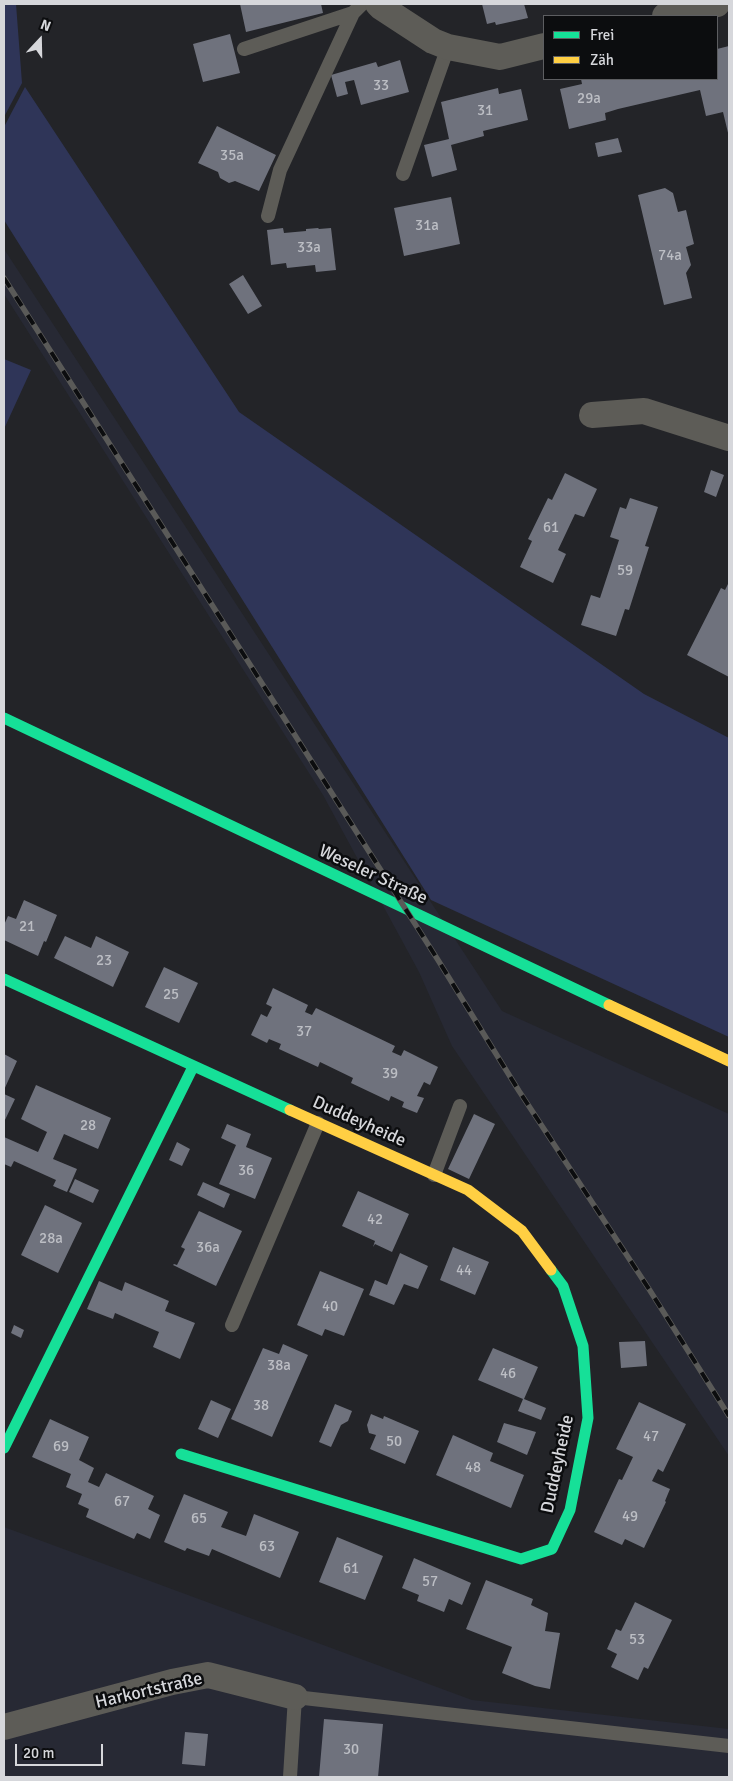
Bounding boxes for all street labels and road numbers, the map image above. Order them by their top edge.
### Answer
street label: Weseler Straße [315,840,431,910]
street label: Duddeyheide [309,1092,409,1152]
street label: Duddeyheide [537,1413,579,1515]
street label: Harkortstraße [93,1668,205,1714]

